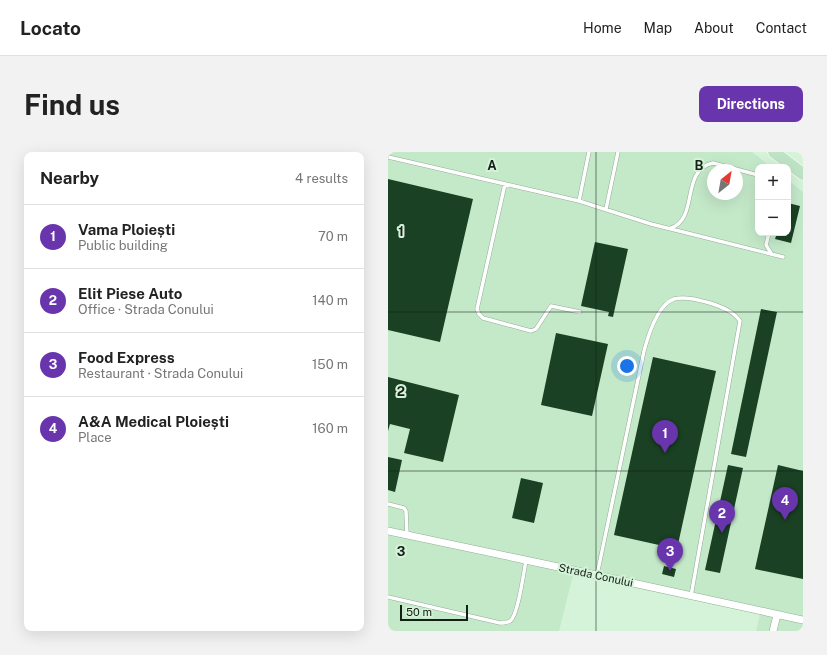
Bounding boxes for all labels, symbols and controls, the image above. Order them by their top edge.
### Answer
text: Locato [20,17,81,39]
text: Home [583,20,622,36]
text: Map [644,20,672,36]
text: About [694,20,734,36]
text: Contact [756,20,807,36]
button: Directions [699,86,803,122]
text: Find us [24,88,120,121]
text: A [487,158,497,173]
text: B [695,158,704,173]
north arrow [707,164,743,200]
map controls [755,164,791,236]
button: + [755,164,791,200]
text: Nearby [40,168,99,188]
text: 4 results [295,171,348,186]
button: − [755,200,791,236]
text: Vama Ploiești [78,221,175,238]
text: 1 [398,224,404,239]
text: 1 [50,229,56,244]
text: 70 m [318,229,348,244]
text: Public building [78,238,168,253]
text: Elit Piese Auto [78,285,183,302]
text: 2 [49,293,57,308]
text: 140 m [312,293,348,308]
text: Office · Strada Conului [78,302,214,317]
text: Food Express [78,349,175,366]
your location [617,356,637,376]
text: 3 [49,357,57,372]
text: 150 m [312,357,348,372]
text: Restaurant · Strada Conului [78,366,243,381]
text: 2 [397,384,405,399]
text: A&A Medical Ploiești [78,413,229,430]
pin: 1 [652,420,678,453]
text: 4 [49,421,57,436]
text: 160 m [312,421,348,436]
text: Place [78,430,112,445]
pin: 4 [772,487,798,520]
pin: 2 [709,500,735,533]
pin: 3 [657,538,683,571]
text: 3 [397,544,406,559]
street label: Strada Conului [558,561,634,589]
scale bar [400,603,468,622]
text: 50 m [406,606,432,618]

